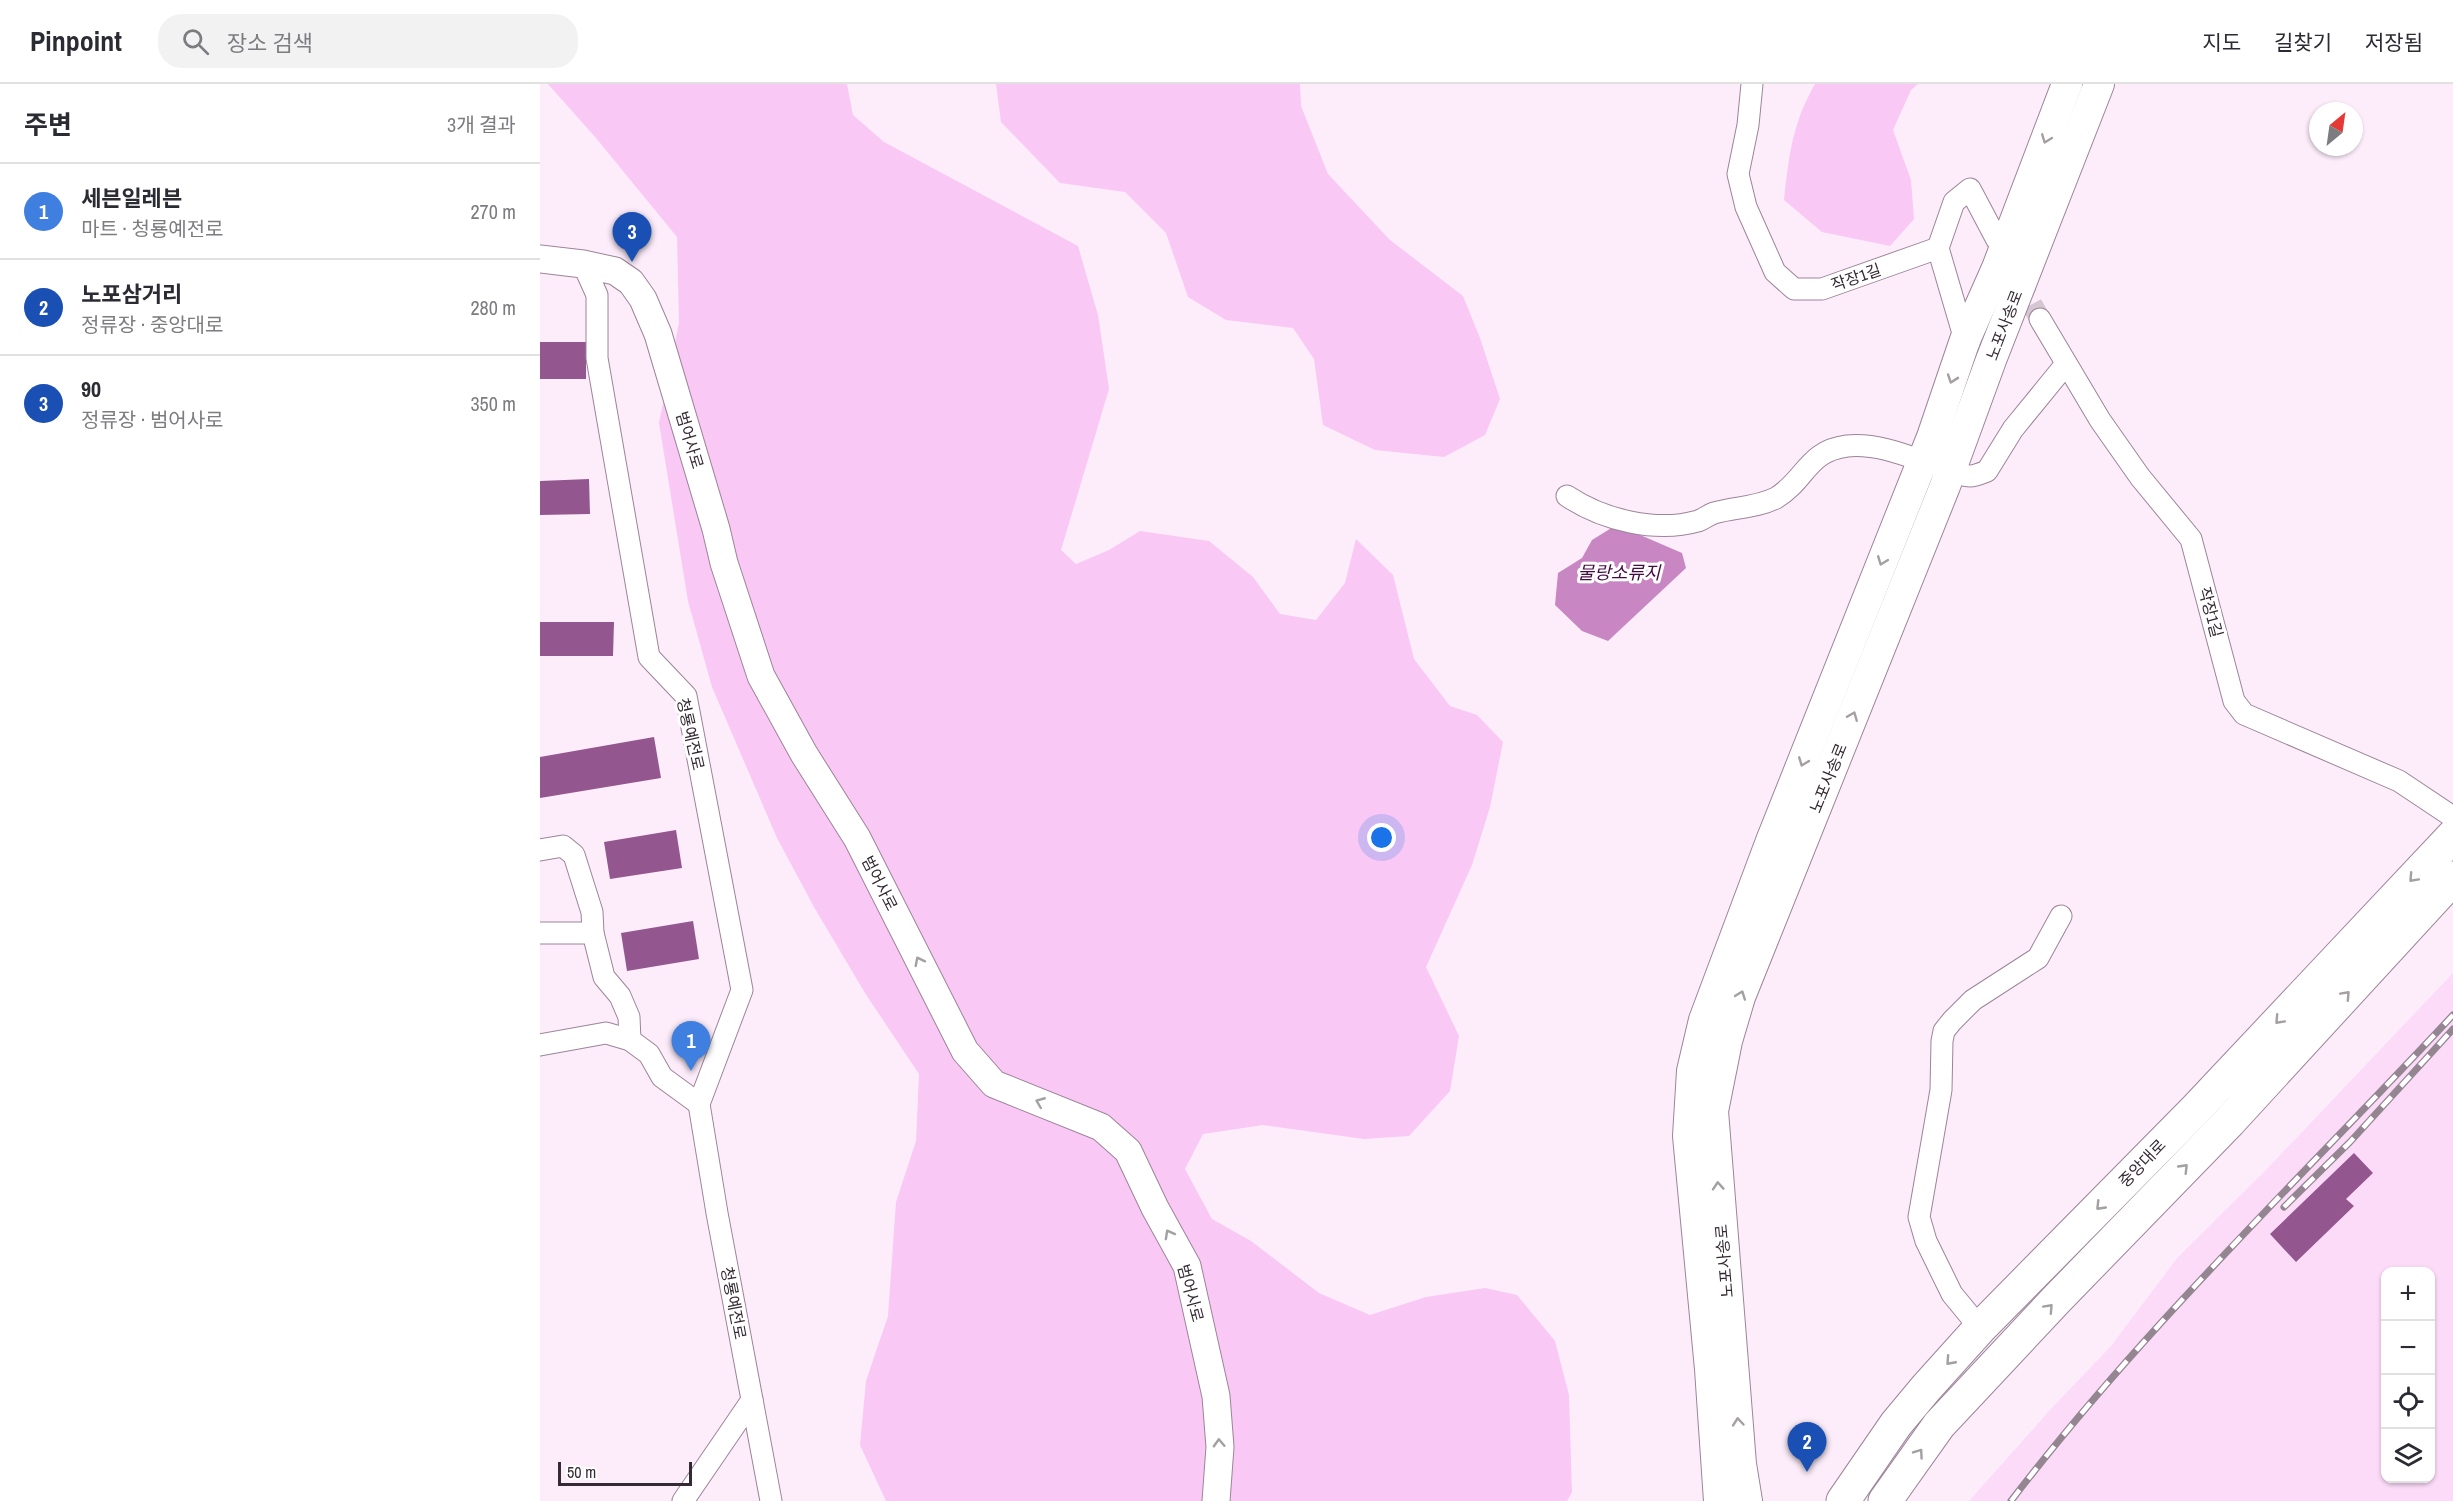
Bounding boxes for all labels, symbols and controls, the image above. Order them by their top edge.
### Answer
search box [158,14,578,68]
text: Pinpoint [30,22,122,60]
icon: search [179,25,212,58]
text: 장소 검색 [227,28,313,58]
text: 지도 [2202,28,2241,57]
text: 길찾기 [2274,28,2332,57]
text: 저장됨 [2365,28,2423,57]
north arrow [2309,102,2363,156]
text: 주변 [24,107,72,142]
text: 3개 결과 [447,111,516,138]
one-way arrow [2040,133,2053,143]
text: 세븐일레븐 [81,183,182,213]
text: 1 [39,198,48,225]
text: 270 m [470,198,516,225]
pin: 3 [612,212,652,262]
text: 마트 · 청룡예전로 [81,215,223,242]
street label: 작장1길 [1828,258,1884,296]
text: 노포삼거리 [81,279,182,309]
street label: 노포사송로 [1981,286,2028,363]
text: 2 [39,294,48,321]
text: 280 m [470,294,516,321]
text: 정류장 · 중앙대로 [81,311,223,338]
one-way arrow [1946,373,1959,384]
text: 90 [81,374,101,404]
text: 3 [39,390,48,417]
text: 350 m [470,390,516,417]
text: 정류장 · 범어사로 [81,406,223,433]
street label: 범어사로 [671,409,709,472]
one-way arrow [1876,555,1889,565]
water label: 물랑소류지 [1578,560,1662,585]
street label: 작장1길 [2194,584,2228,640]
street label: 청룡예전로 [672,696,710,773]
one-way arrow [1846,711,1858,722]
street label: 노포사송로 [1804,740,1852,816]
one-way arrow [1797,756,1810,766]
your location [1367,823,1396,852]
street label: 범어사로 [857,852,903,914]
one-way arrow [2409,872,2420,882]
one-way arrow [915,957,926,967]
one-way arrow [1734,990,1747,1001]
one-way arrow [2339,991,2350,1001]
one-way arrow [2275,1013,2286,1024]
pin: 1 [672,1022,710,1071]
one-way arrow [1035,1097,1046,1110]
street label: 중앙대로 [2114,1134,2171,1192]
one-way arrow [2177,1165,2188,1176]
one-way arrow [1712,1181,1725,1190]
one-way arrow [2097,1199,2108,1210]
street label: 노포사송로 [1710,1223,1738,1299]
one-way arrow [1165,1230,1176,1241]
street label: 범어사로 [1173,1262,1209,1325]
street label: 청룡예전로 [716,1265,752,1341]
map controls [2381,1267,2435,1483]
button: + [2381,1267,2435,1321]
one-way arrow [2041,1304,2052,1315]
button: − [2381,1321,2435,1375]
one-way arrow [1946,1355,1957,1365]
button: locate [2381,1375,2435,1429]
one-way arrow [1731,1418,1744,1427]
pin: 2 [1788,1422,1826,1472]
button: layers [2381,1429,2435,1483]
one-way arrow [1212,1438,1225,1447]
one-way arrow [1912,1449,1923,1460]
scale bar [558,1459,692,1486]
text: 50 m [567,1461,596,1483]

